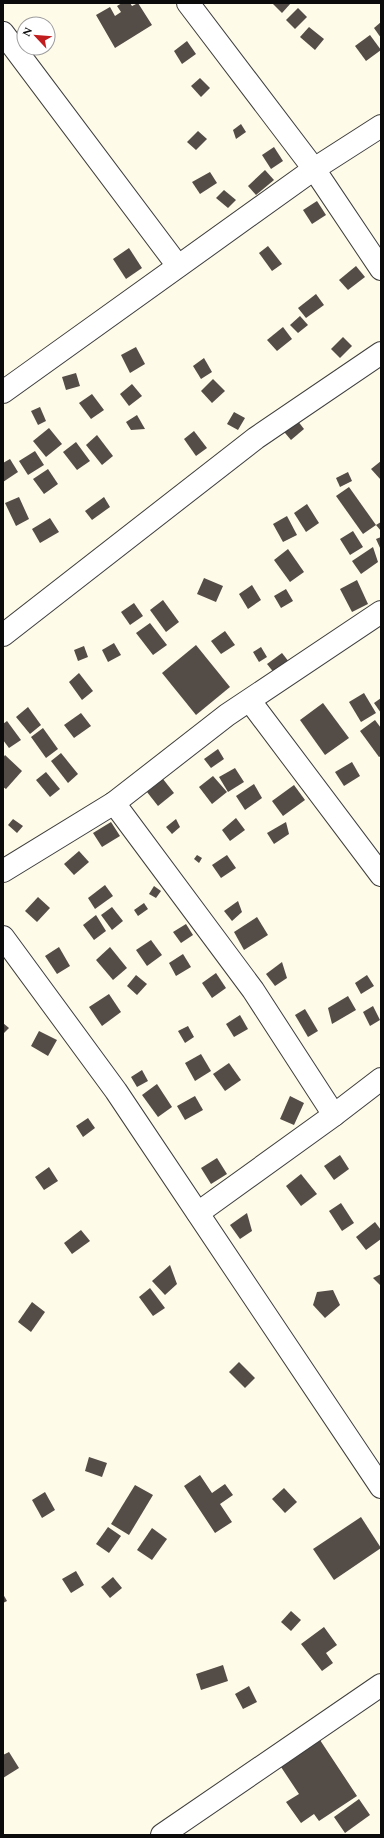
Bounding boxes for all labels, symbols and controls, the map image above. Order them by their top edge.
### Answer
north arrow [16,16,56,56]
text: N [18,24,37,40]

